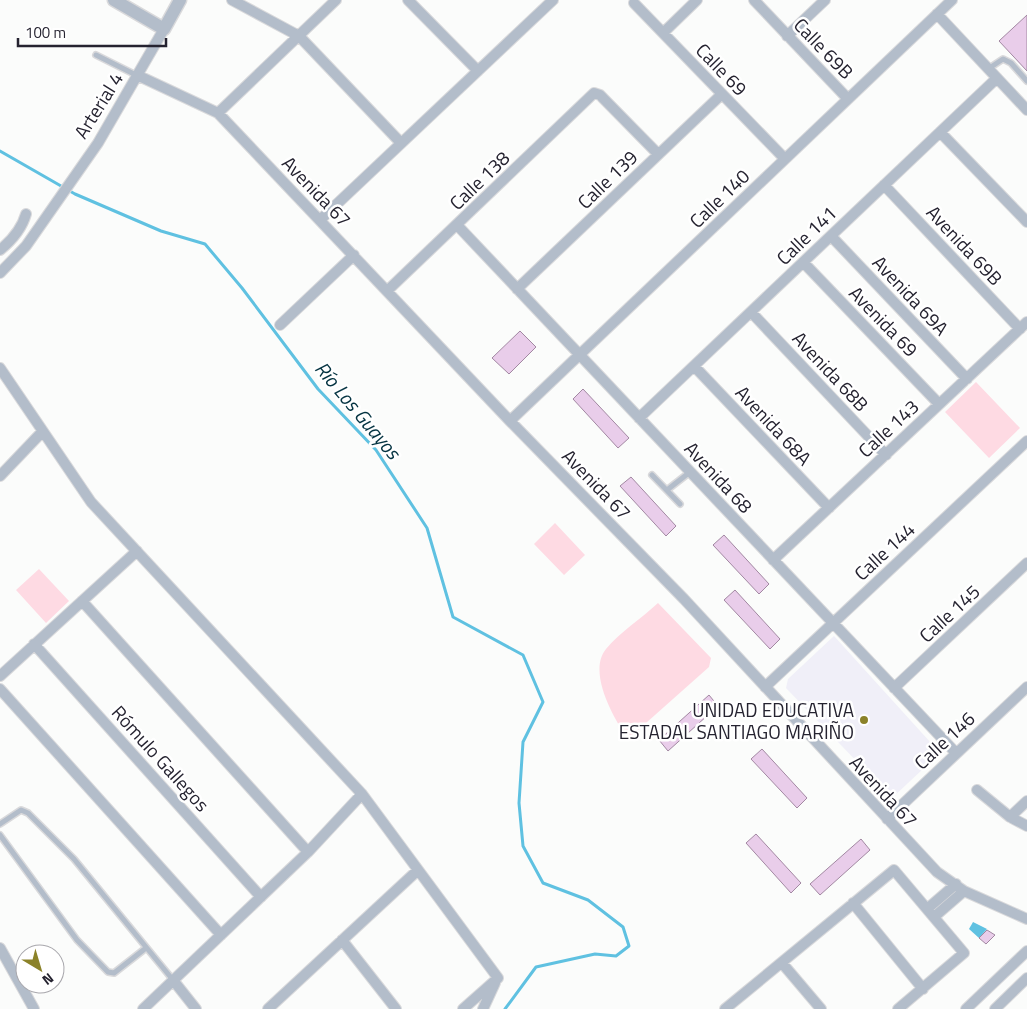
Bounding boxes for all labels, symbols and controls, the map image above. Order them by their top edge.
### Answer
street label: Calle 69B [787,11,861,85]
scale bar [18,15,165,47]
text: 100 m [25,21,66,44]
street label: Calle 69 [689,36,755,102]
street label: Arterial 4 [66,66,130,144]
street label: Calle 139 [570,143,644,215]
street label: Calle 138 [442,144,516,216]
street label: Avenida 67 [276,149,358,233]
street label: Calle 140 [682,162,756,234]
street label: Avenida 69B [920,198,1010,292]
street label: Calle 141 [769,199,843,271]
street label: Avenida 69A [868,251,954,339]
street label: Avenida 69 [845,281,923,361]
street label: Avenida 68B [786,324,876,418]
water label: Río Los Guayos [308,354,409,467]
street label: Avenida 68A [729,378,819,472]
street label: Calle 143 [851,392,925,464]
street label: Avenida 68 [678,435,760,520]
street label: Avenida 67 [556,442,638,526]
street label: Calle 144 [847,515,921,587]
street label: Calle 145 [912,577,986,649]
place label: UNIDAD EDUCATIVA ESTADAL SANTIAGO MARIÑO [619,695,854,746]
street label: Rómulo Gallegos [105,698,217,818]
street label: Calle 146 [907,704,981,776]
marker: UNIDAD EDUCATIVA ESTADAL SANTIAGO MARIÑO [858,714,870,726]
street label: Avenida 67 [843,749,925,833]
north arrow [15,944,65,994]
text: N [38,968,59,991]

